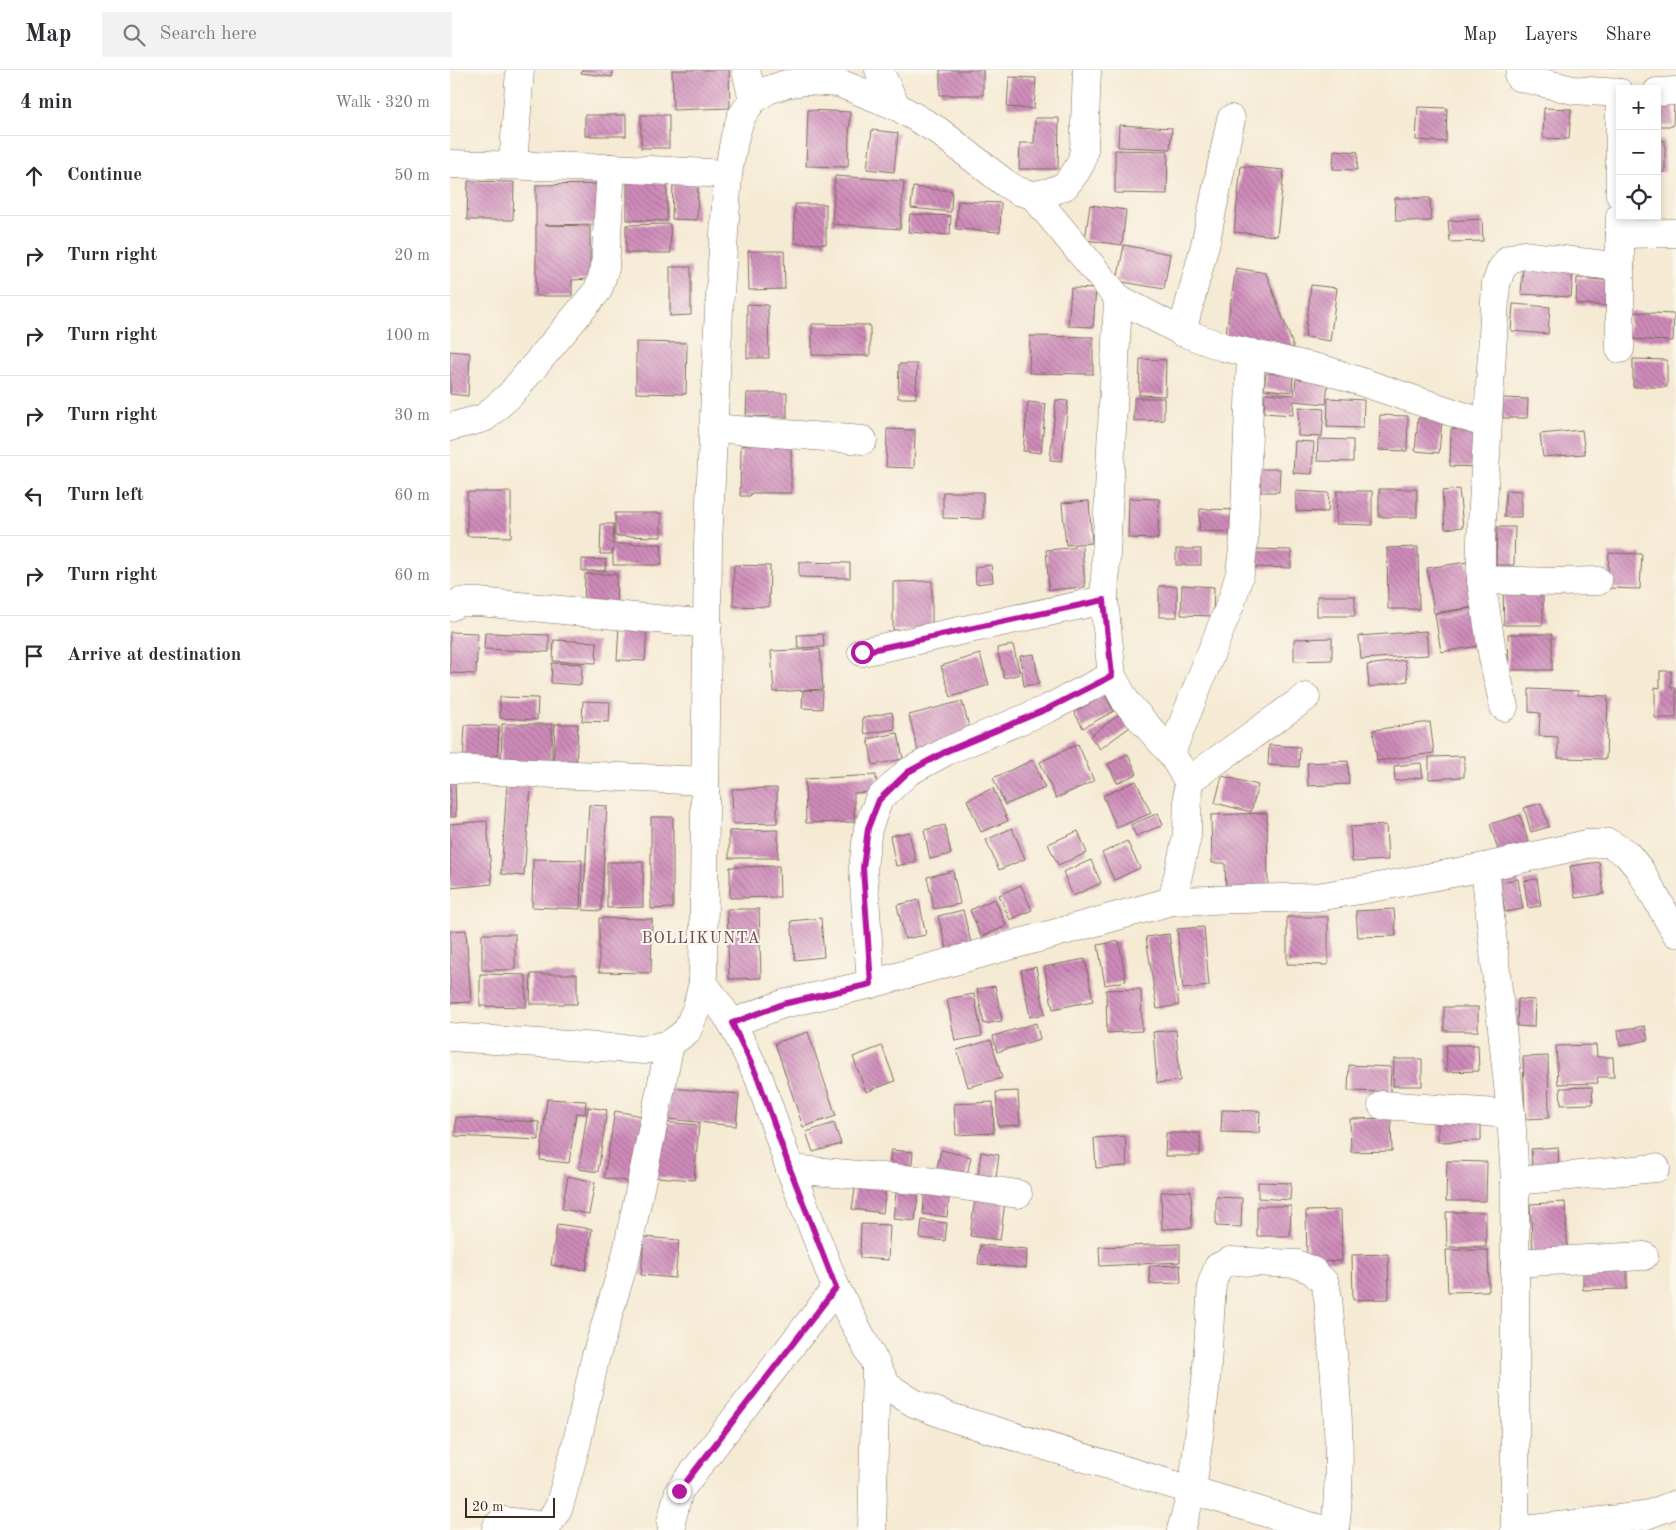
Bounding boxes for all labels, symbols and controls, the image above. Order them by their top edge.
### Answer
search box [102,12,452,57]
icon: search [120,21,148,49]
text: Map [25,23,72,47]
text: Search here [160,25,257,44]
text: Map [1463,26,1497,44]
text: Layers [1525,26,1577,44]
text: Share [1605,26,1651,44]
map controls [1616,85,1661,220]
button: + [1616,85,1661,130]
text: 4 min [20,92,73,113]
text: Walk · 320 m [335,95,430,111]
button: − [1616,130,1661,175]
icon: ahead [20,162,48,190]
text: Continue [67,166,142,185]
text: 50 m [394,168,430,184]
button: locate [1616,175,1661,220]
icon: right [20,242,48,270]
text: Turn right [67,246,157,265]
text: 20 m [394,248,430,264]
icon: right [20,322,48,350]
text: Turn right [67,326,157,345]
text: 100 m [385,328,430,344]
icon: right [20,402,48,430]
text: Turn right [67,406,157,425]
text: 30 m [394,408,430,424]
icon: left [20,482,48,510]
text: Turn left [67,486,144,505]
text: 60 m [394,488,430,504]
icon: right [20,562,48,590]
text: Turn right [67,566,157,585]
text: 60 m [394,568,430,584]
route start [851,641,874,664]
icon: arrive [20,642,48,670]
text: Arrive at destination [67,646,241,665]
district label: BOLLIKUNTA [641,931,761,947]
route end [668,1480,691,1503]
scale bar [465,1495,555,1518]
text: 20 m [472,1500,503,1514]

